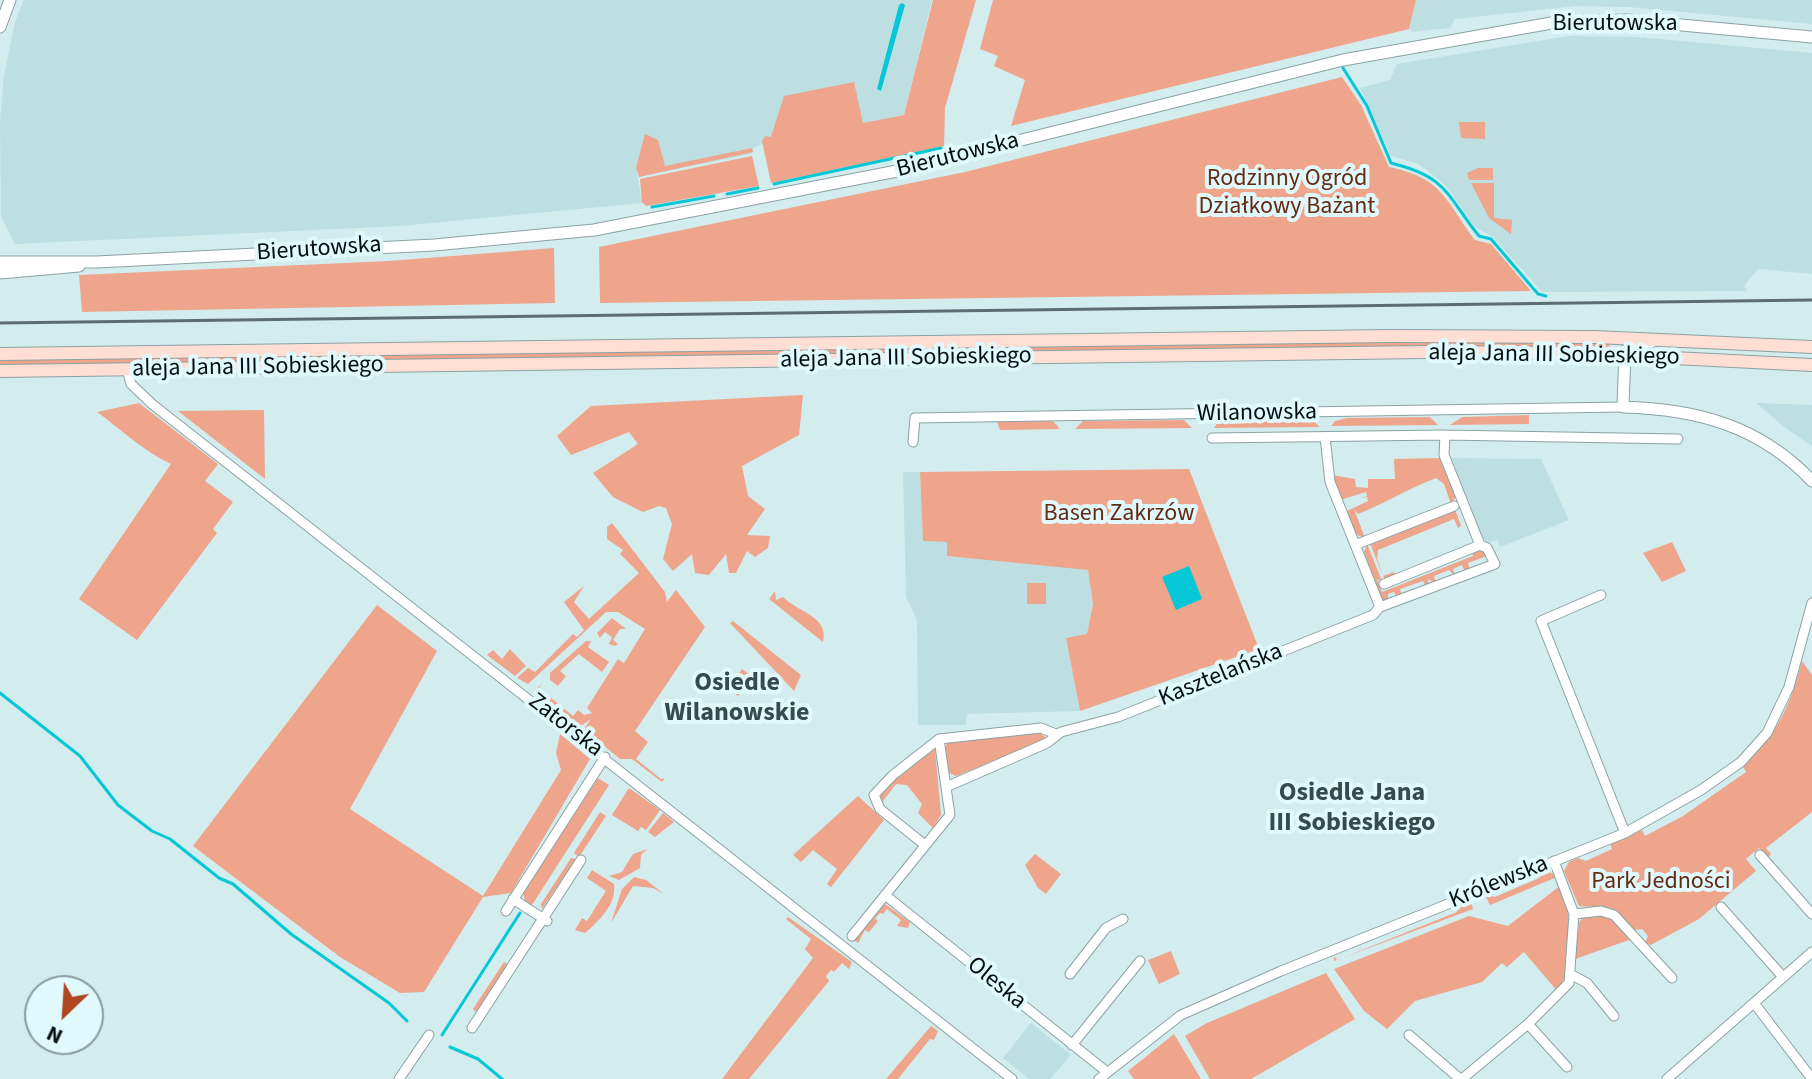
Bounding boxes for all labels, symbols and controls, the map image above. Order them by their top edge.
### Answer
street label: Bierutowska [1552,11,1678,39]
street label: Bierutowska [894,127,1022,185]
park label: Rodzinny Ogród Działkowy Bażant [1199,166,1375,222]
street label: Bierutowska [256,231,382,269]
street label: aleja Jana III Sobieskiego [1428,339,1680,373]
street label: aleja Jana III Sobieskiego [780,342,1032,376]
street label: aleja Jana III Sobieskiego [132,351,384,385]
street label: Wilanowska [1197,399,1317,429]
park label: Basen Zakrzów [1044,501,1194,529]
street label: Kasztelańska [1155,638,1287,714]
district label: Osiedle Wilanowskie [664,668,810,730]
street label: Zatorska [522,688,608,764]
district label: Osiedle Jana III Sobieskiego [1268,778,1436,840]
street label: Królewska [1445,850,1553,916]
park label: Park Jedności [1591,869,1731,897]
street label: Oleska [961,951,1031,1017]
north arrow [24,975,104,1055]
text: N [41,1017,68,1053]

